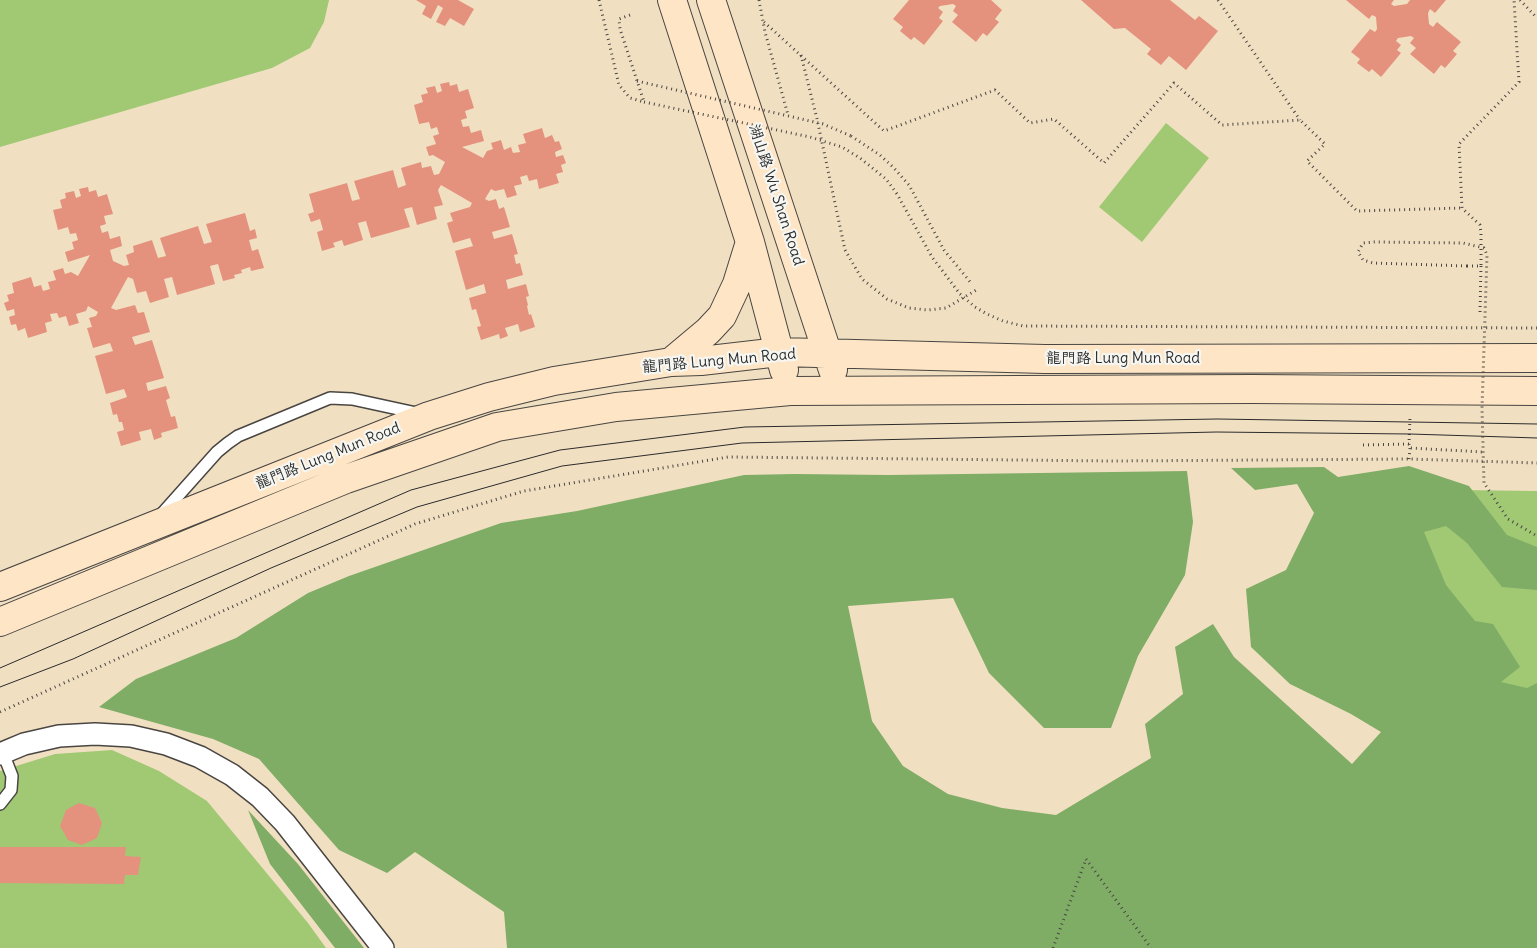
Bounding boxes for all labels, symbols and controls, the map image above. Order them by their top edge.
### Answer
street label: 湖山路 Wu Shan Road [745,122,807,268]
street label: 龍門路 Lung Mun Road [641,345,797,377]
street label: 龍門路 Lung Mun Road [1046,350,1200,368]
street label: 龍門路 Lung Mun Road [253,419,403,493]

